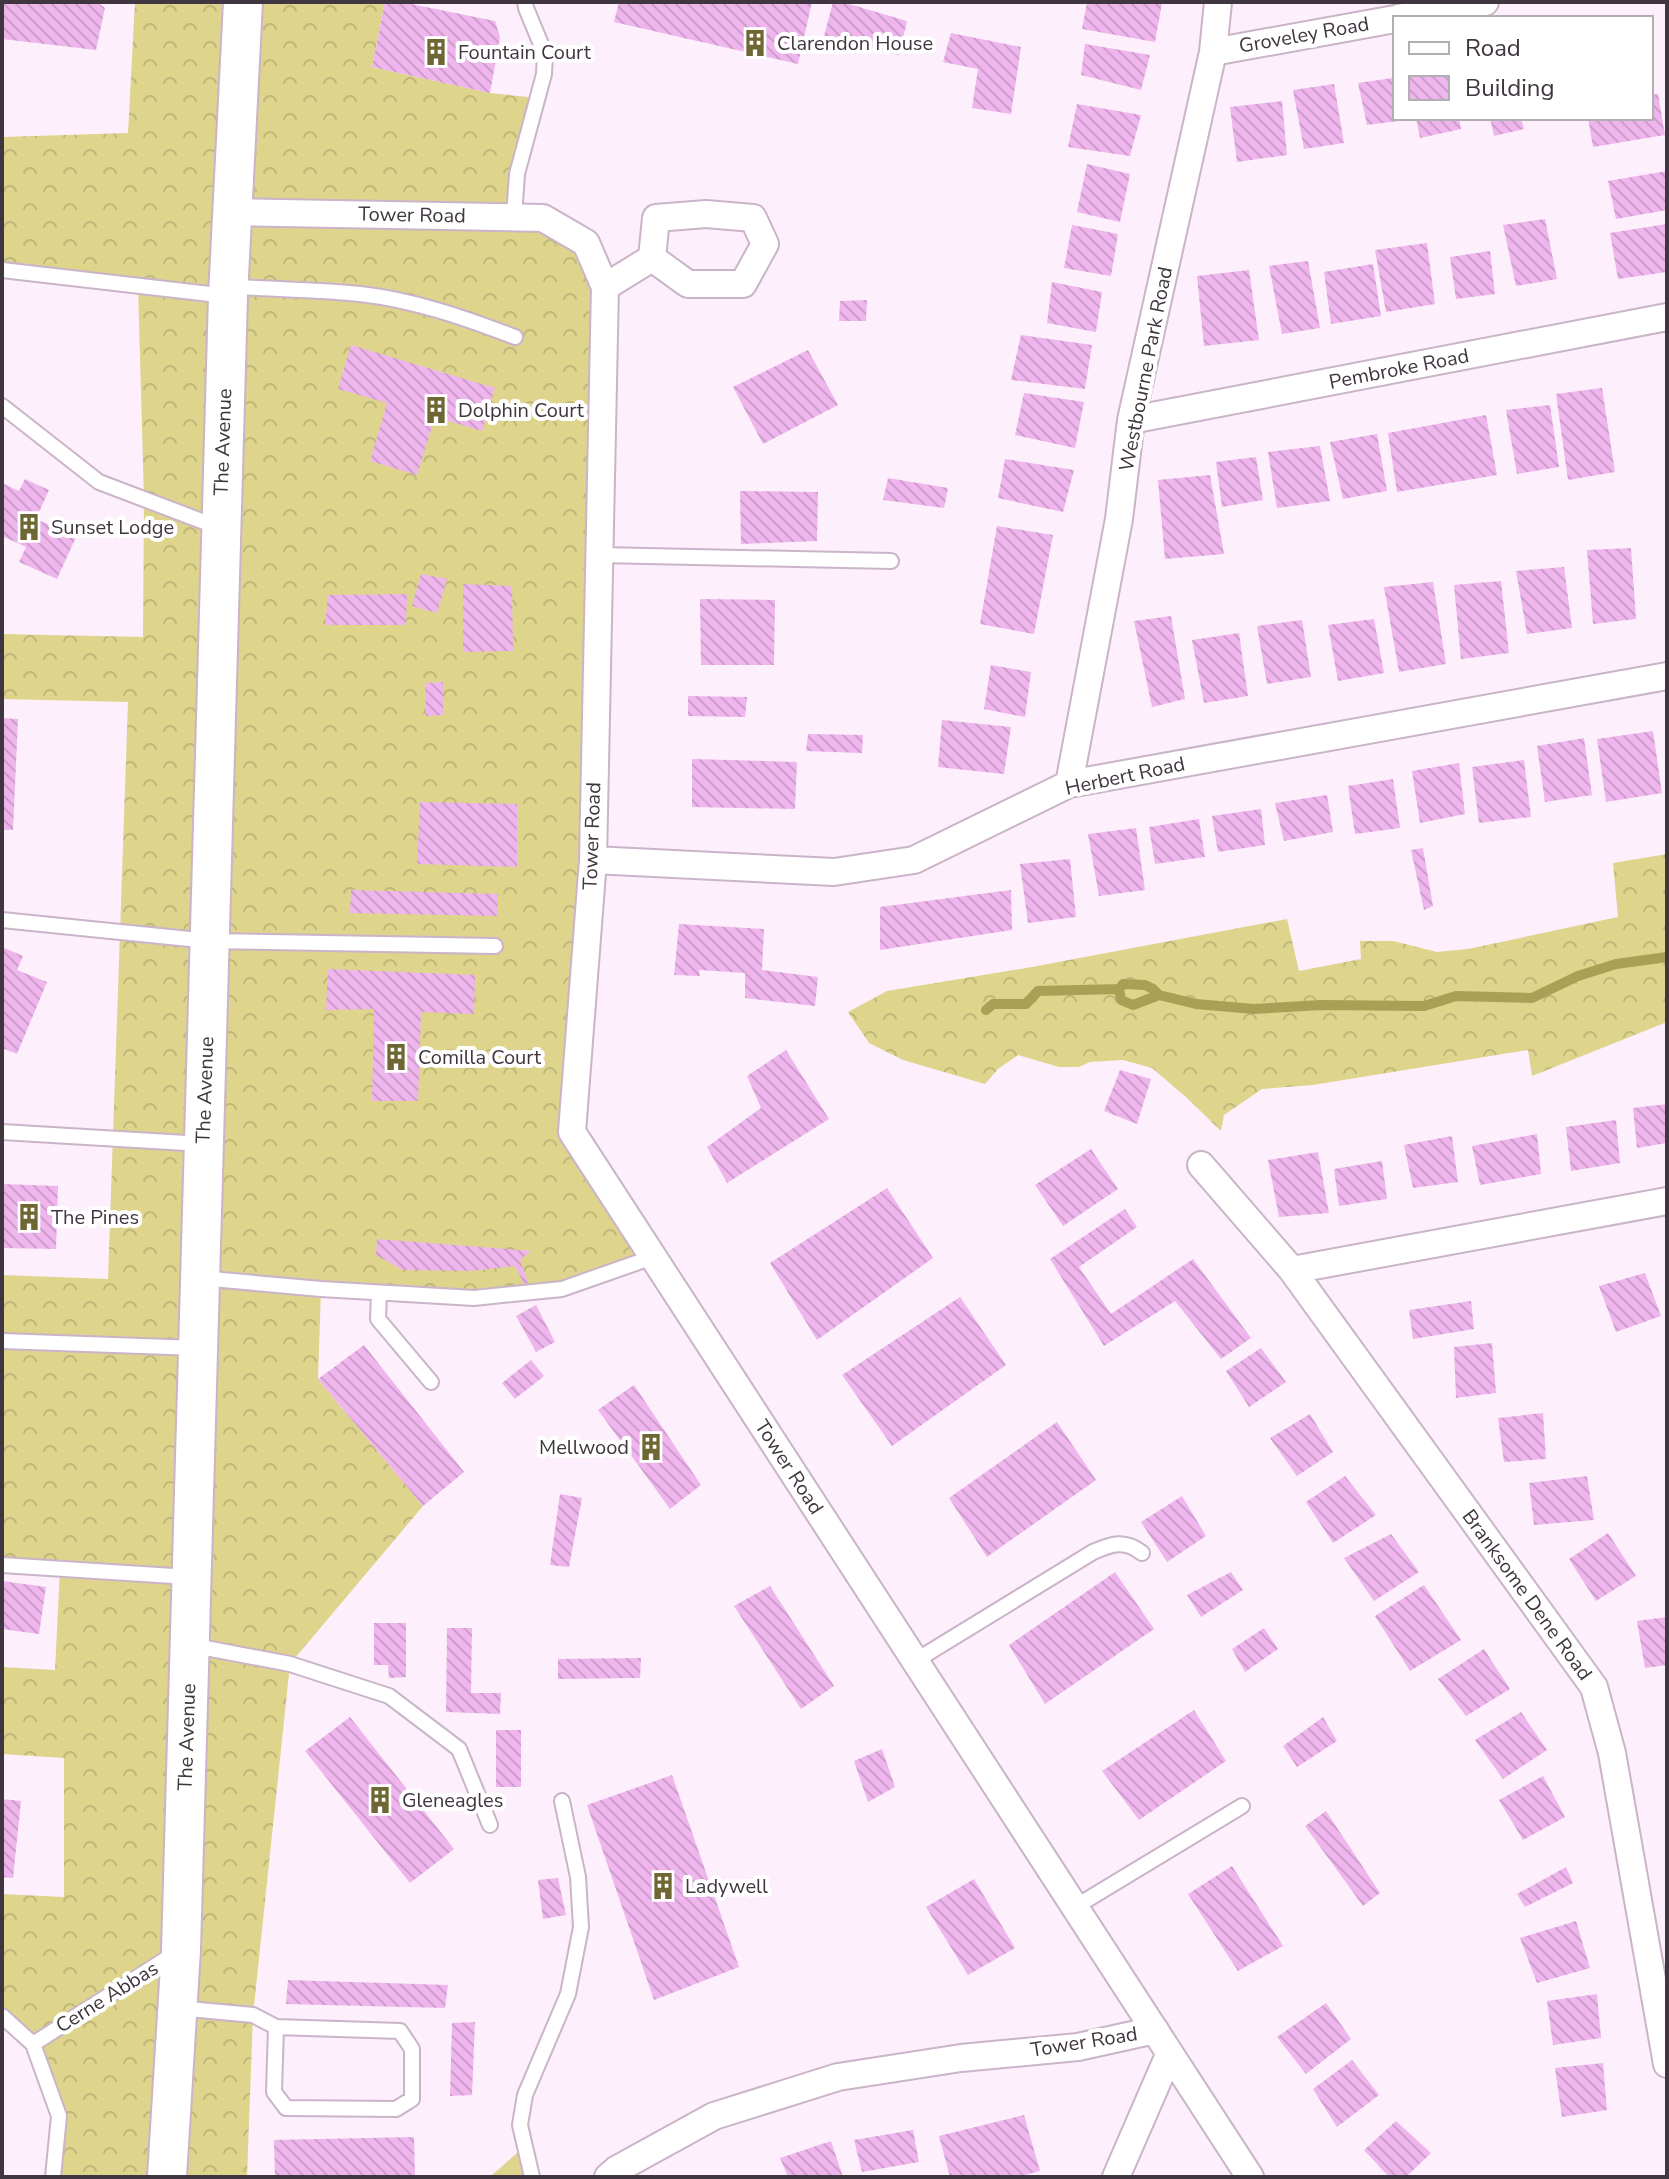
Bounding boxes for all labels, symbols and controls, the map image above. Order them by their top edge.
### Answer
street label: Groveley Road [1237,10,1371,60]
legend [1393,16,1653,120]
building icon: Clarendon House [740,28,770,58]
place label: Clarendon House [777,30,933,57]
text: Road [1465,32,1521,64]
building icon: Fountain Court [421,37,451,67]
place label: Fountain Court [458,39,592,66]
text: Building [1465,72,1555,104]
street label: Tower Road [358,201,466,229]
street label: Westbourne Park Road [1113,264,1179,474]
street label: Pembroke Road [1327,342,1471,396]
street label: The Avenue [208,388,238,496]
building icon: Dolphin Court [421,395,451,425]
place label: Dolphin Court [458,397,585,424]
building icon: Sunset Lodge [14,512,44,542]
place label: Sunset Lodge [51,514,174,541]
street label: Herbert Road [1063,750,1187,802]
street label: Tower Road [577,782,607,890]
street label: The Avenue [190,1036,220,1144]
building icon: Comilla Court [381,1042,411,1072]
place label: Comilla Court [418,1044,542,1071]
building icon: The Pines [14,1202,44,1232]
place label: The Pines [51,1204,139,1231]
street label: Tower Road [748,1415,830,1519]
building icon: Mellwood [636,1432,666,1462]
place label: Mellwood [539,1434,629,1461]
street label: Branksome Dene Road [1456,1504,1598,1686]
street label: The Avenue [172,1683,202,1791]
building icon: Gleneagles [365,1785,395,1815]
place label: Gleneagles [402,1787,503,1814]
building icon: Ladywell [648,1871,678,1901]
place label: Ladywell [685,1873,768,1900]
street label: Cerne Abbas [51,1955,163,2039]
street label: Tower Road [1029,2020,1139,2064]

